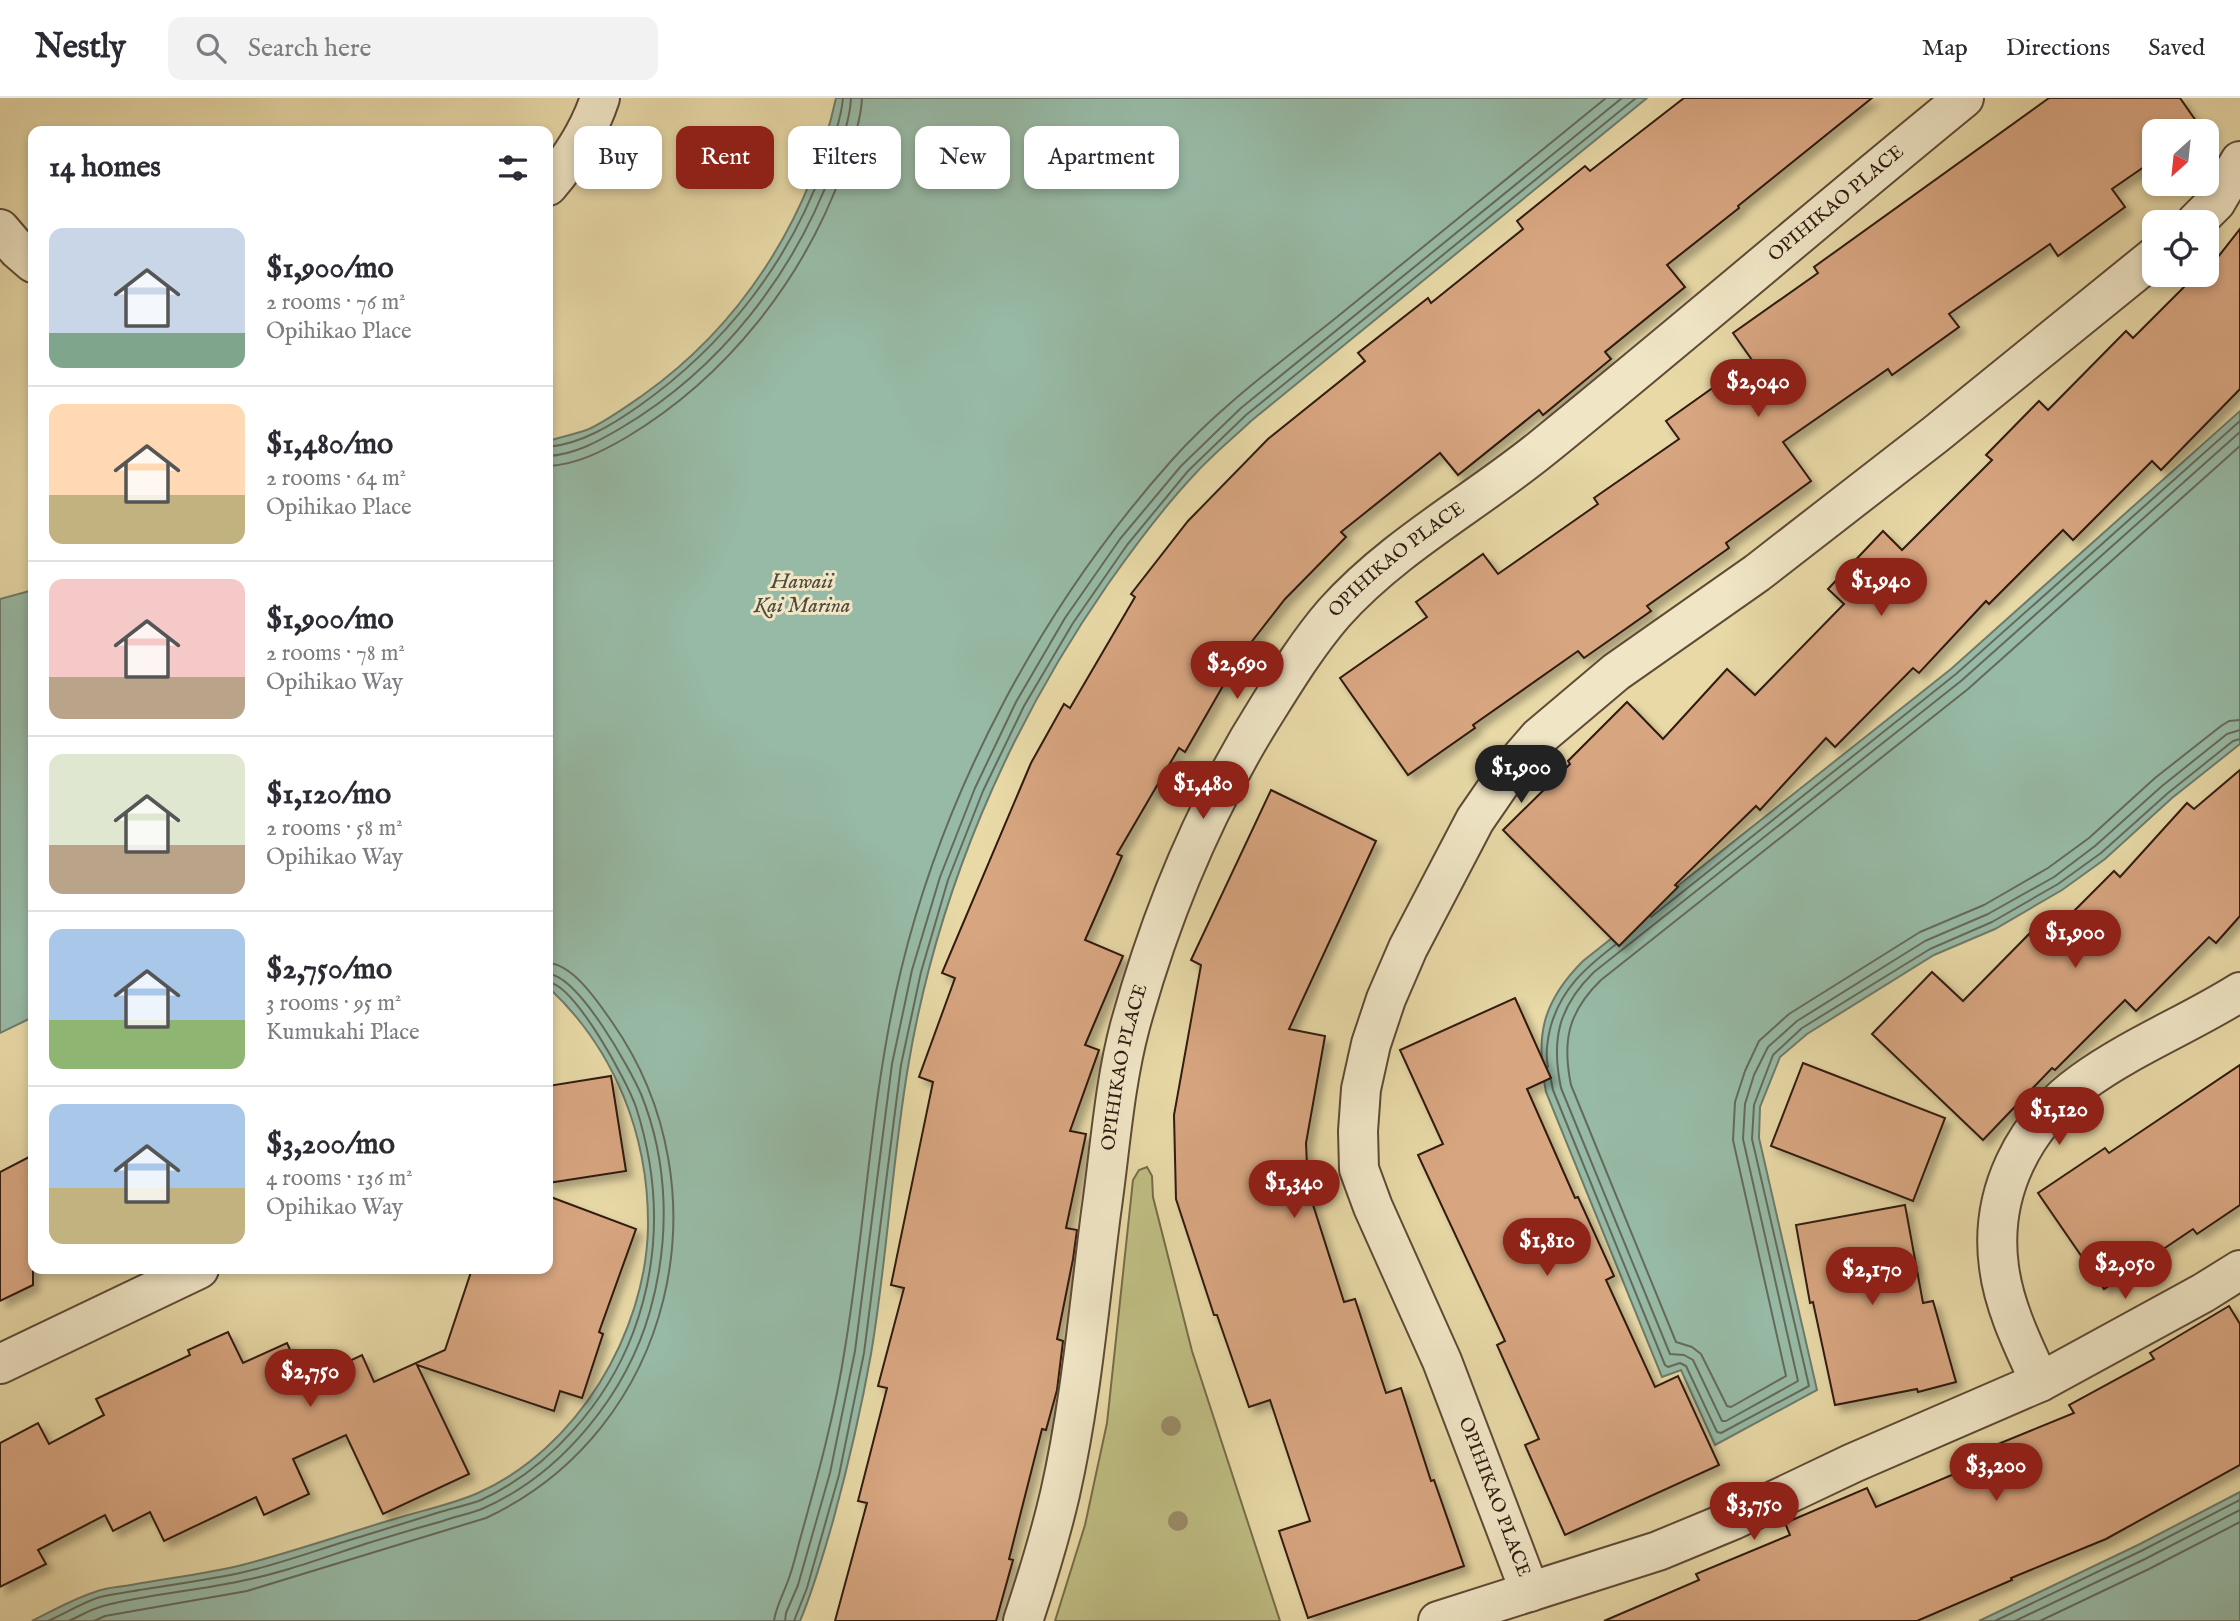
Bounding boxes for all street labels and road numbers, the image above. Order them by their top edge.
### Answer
street label: OPIHIKAO PLACE [1764,140,1909,267]
street label: OPIHIKAO PLACE [1324,497,1469,623]
street label: OPIHIKAO PLACE [1097,981,1153,1152]
street label: OPIHIKAO PLACE [1452,1414,1536,1580]

